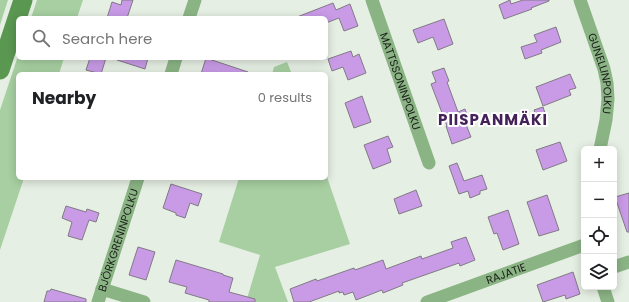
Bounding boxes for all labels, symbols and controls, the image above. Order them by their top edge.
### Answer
search box [16,16,328,60]
icon: search [30,27,52,49]
text: Search here [62,28,152,49]
street label: MATTSSONINPOLKU [376,30,425,132]
street label: GUNELLINPOLKU [584,31,616,115]
text: Nearby [32,86,96,110]
text: 0 results [258,88,312,107]
district label: PIISPANMÄKI [438,109,548,130]
map controls [581,146,617,290]
button: + [581,146,617,182]
button: − [581,182,617,218]
street label: BJÖRKGRENINPOLKU [94,187,142,294]
button: locate [581,218,617,254]
button: layers [581,254,617,290]
street label: RAJATIE [484,259,528,288]

